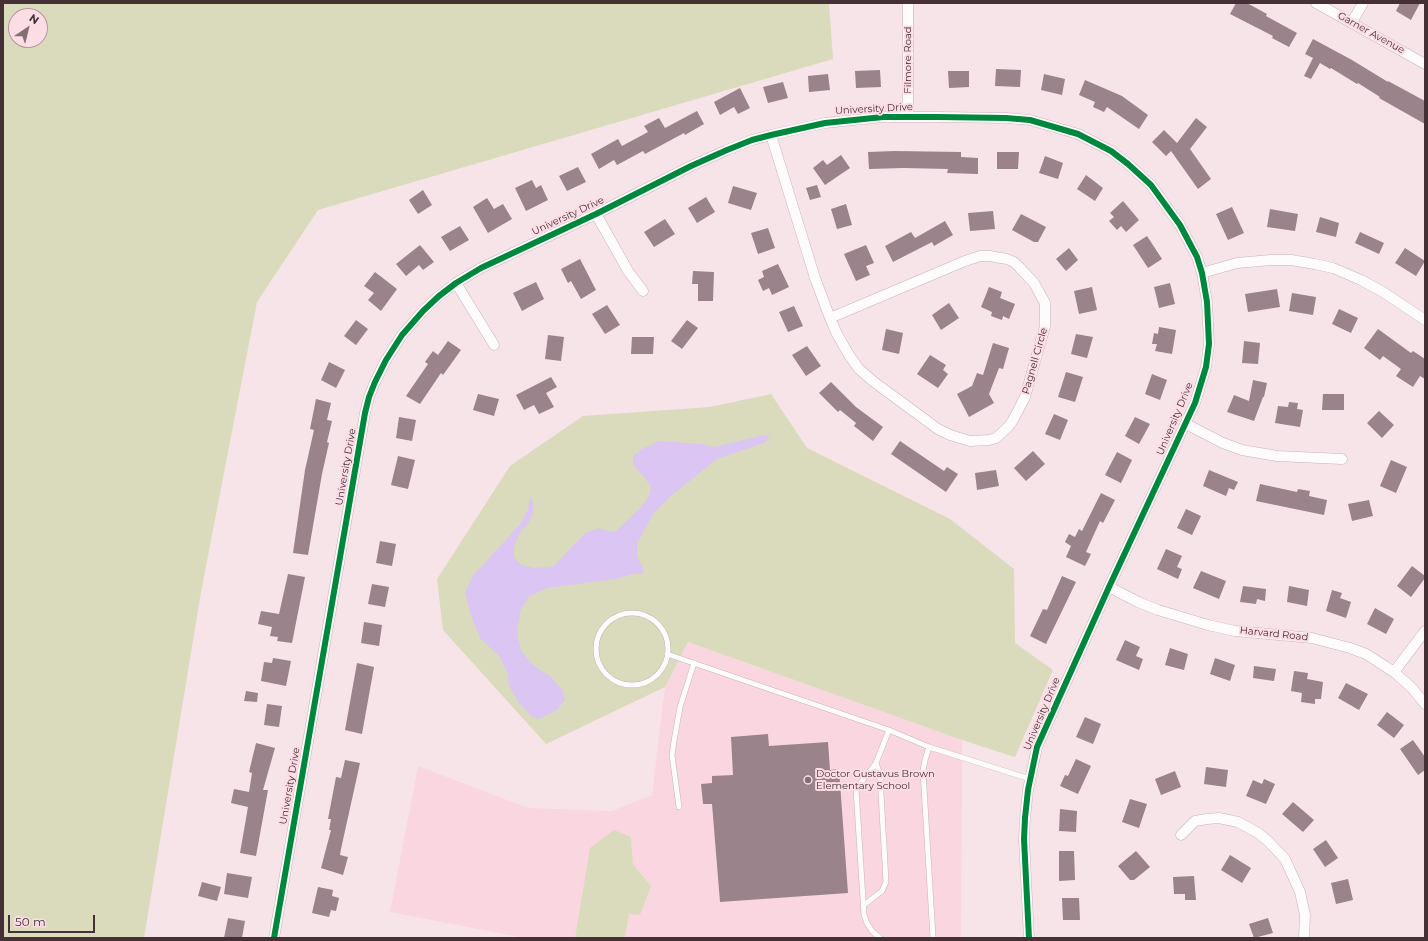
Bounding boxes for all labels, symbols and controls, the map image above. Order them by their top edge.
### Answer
north arrow [8,8,48,48]
street label: Garner Avenue [1335,10,1407,56]
text: N [27,11,42,27]
street label: Filmore Road [902,26,914,94]
street label: University Drive [835,101,913,117]
street label: University Drive [530,194,606,238]
street label: Pagnell Circle [1020,326,1050,396]
street label: University Drive [1154,381,1196,457]
street label: University Drive [333,428,359,506]
street label: Harvard Road [1239,624,1309,644]
street label: University Drive [1021,676,1063,752]
street label: University Drive [277,747,303,825]
place label: Doctor Gustavus Brown Elementary School [816,768,935,792]
marker: Doctor Gustavus Brown Elementary School [803,775,813,785]
scale bar [10,907,97,933]
text: 50 m [15,914,46,929]

